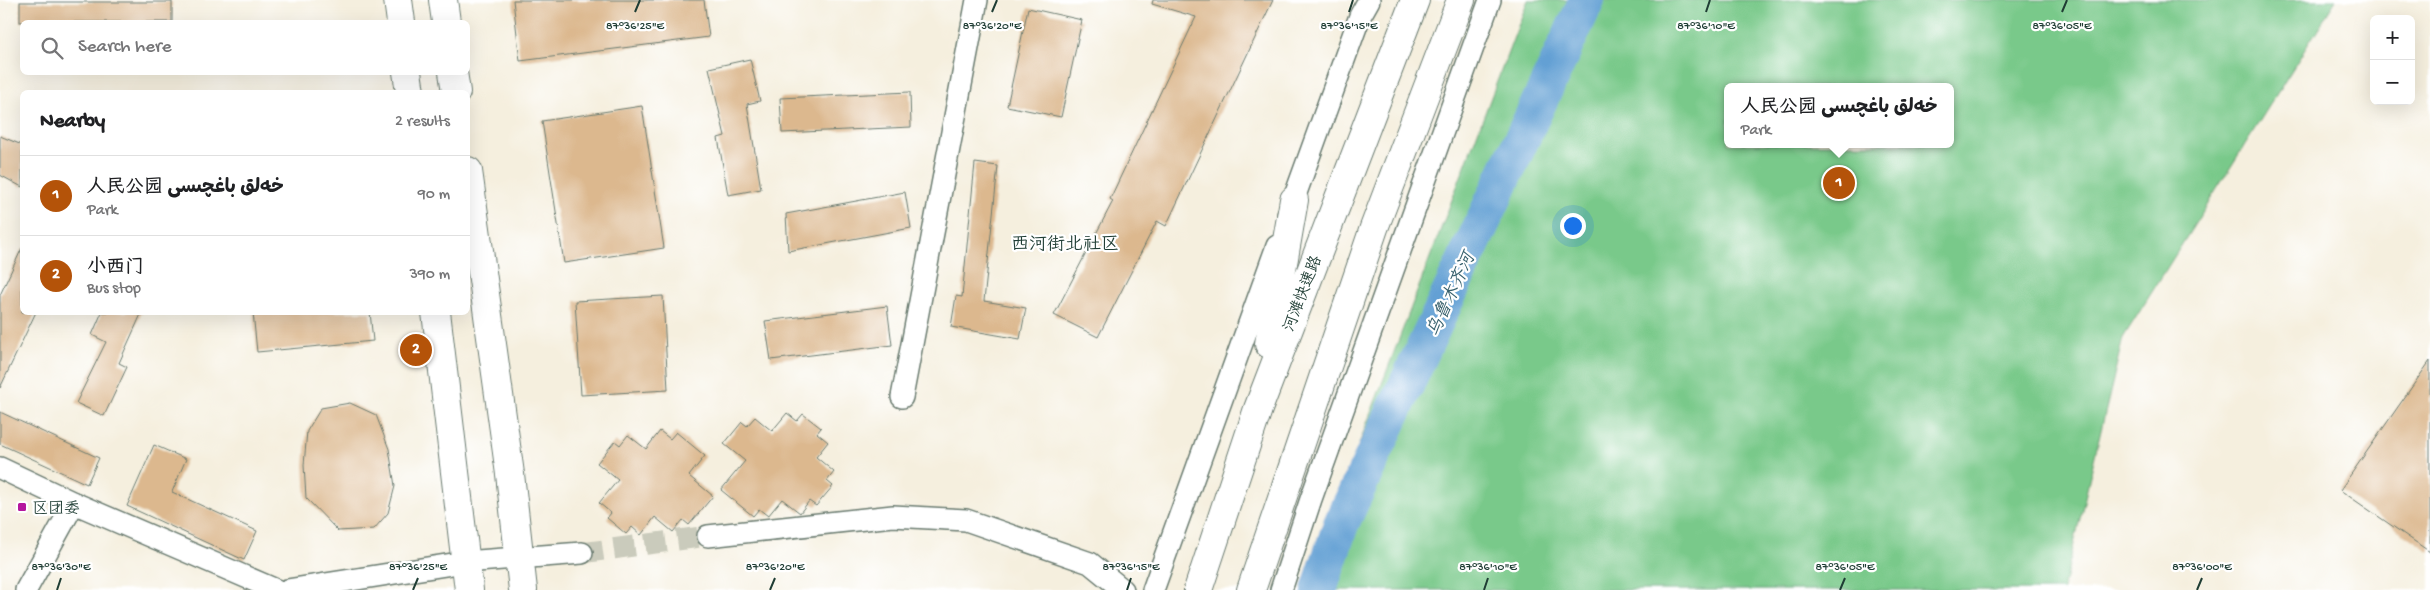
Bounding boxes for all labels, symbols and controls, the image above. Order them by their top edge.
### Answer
map controls [2370,15,2415,105]
button: + [2370,15,2415,60]
search box [20,20,470,75]
text: 87°36'25"E [606,20,665,34]
text: 87°36'20"E [963,20,1022,34]
text: 87°36'15"E [1320,20,1378,34]
text: 87°36'10"E [1677,20,1735,34]
text: 87°36'05"E [2032,20,2092,34]
icon: search [38,34,66,62]
text: Search here [78,36,172,59]
button: − [2370,60,2415,105]
popup [1724,83,1954,148]
text: 人民公园 خەلق باغچىسى [1741,97,1937,120]
text: Nearby [40,110,105,135]
text: 2 results [395,113,450,132]
text: Park [1741,122,1771,141]
pin: 1 [1823,164,1855,202]
text: 人民公园 خەلق باغچىسى [87,177,284,200]
text: 1 [53,186,59,205]
text: 90 m [418,186,450,205]
text: Park [87,202,118,221]
your location [1560,213,1586,239]
district label: 西河街北社区 [1011,234,1119,256]
water label: 乌鲁木齐河 [1422,246,1482,340]
street label: 河滩快速路 [1279,253,1327,335]
text: 小西门 [87,257,144,280]
text: 2 [52,266,60,285]
text: 390 m [409,266,450,285]
text: Bus stop [87,280,141,299]
pin: 2 [400,331,432,369]
place label: 区团委 [32,500,80,520]
marker: 区团委 [16,501,28,513]
text: 87°36'30"E [31,561,91,575]
text: 87°36'25"E [389,561,448,575]
text: 87°36'20"E [746,561,805,575]
text: 87°36'15"E [1102,561,1160,575]
text: 87°36'10"E [1459,561,1517,575]
text: 87°36'05"E [1815,561,1875,575]
text: 87°36'00"E [2172,561,2232,575]

